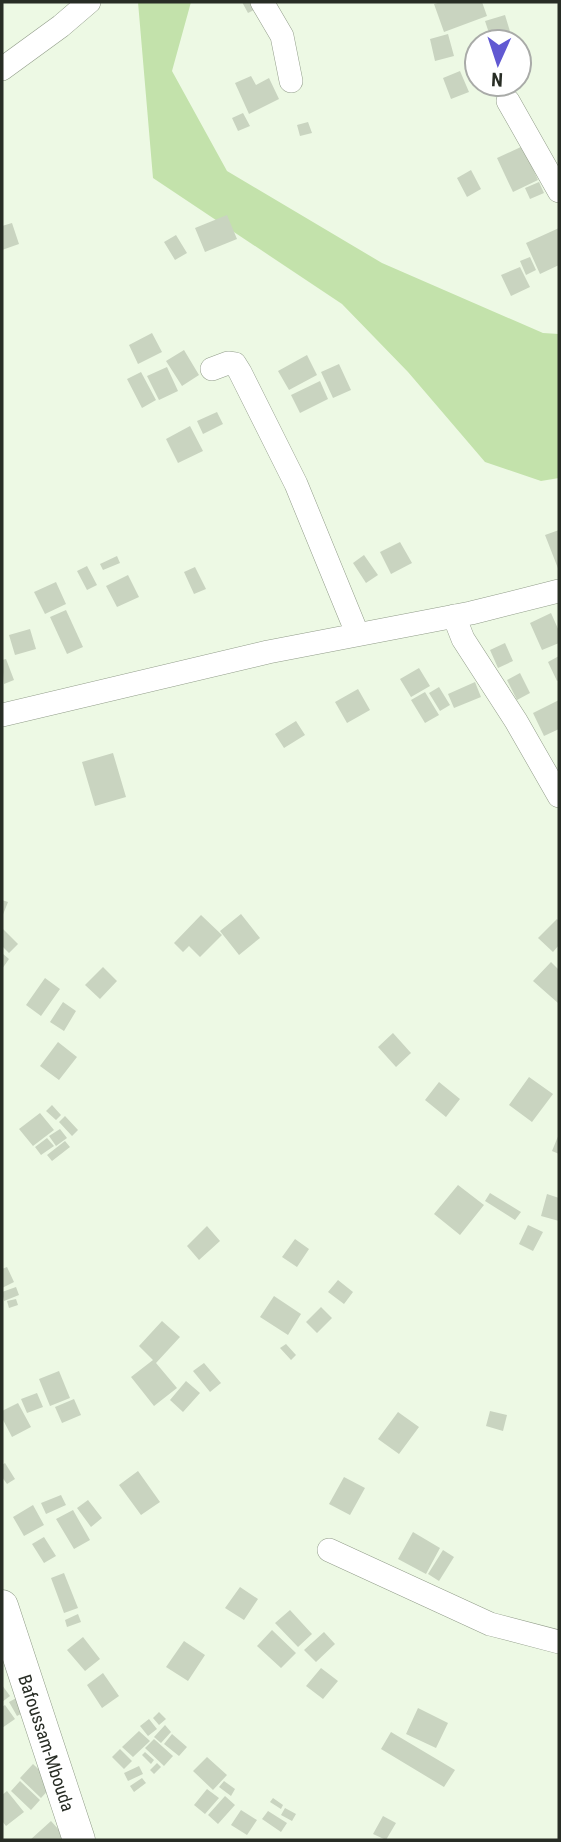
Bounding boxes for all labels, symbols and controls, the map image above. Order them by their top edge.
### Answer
north arrow [463,28,533,98]
text: N [491,68,504,91]
street label: Bafoussam-Mbouda [15,1672,79,1814]

